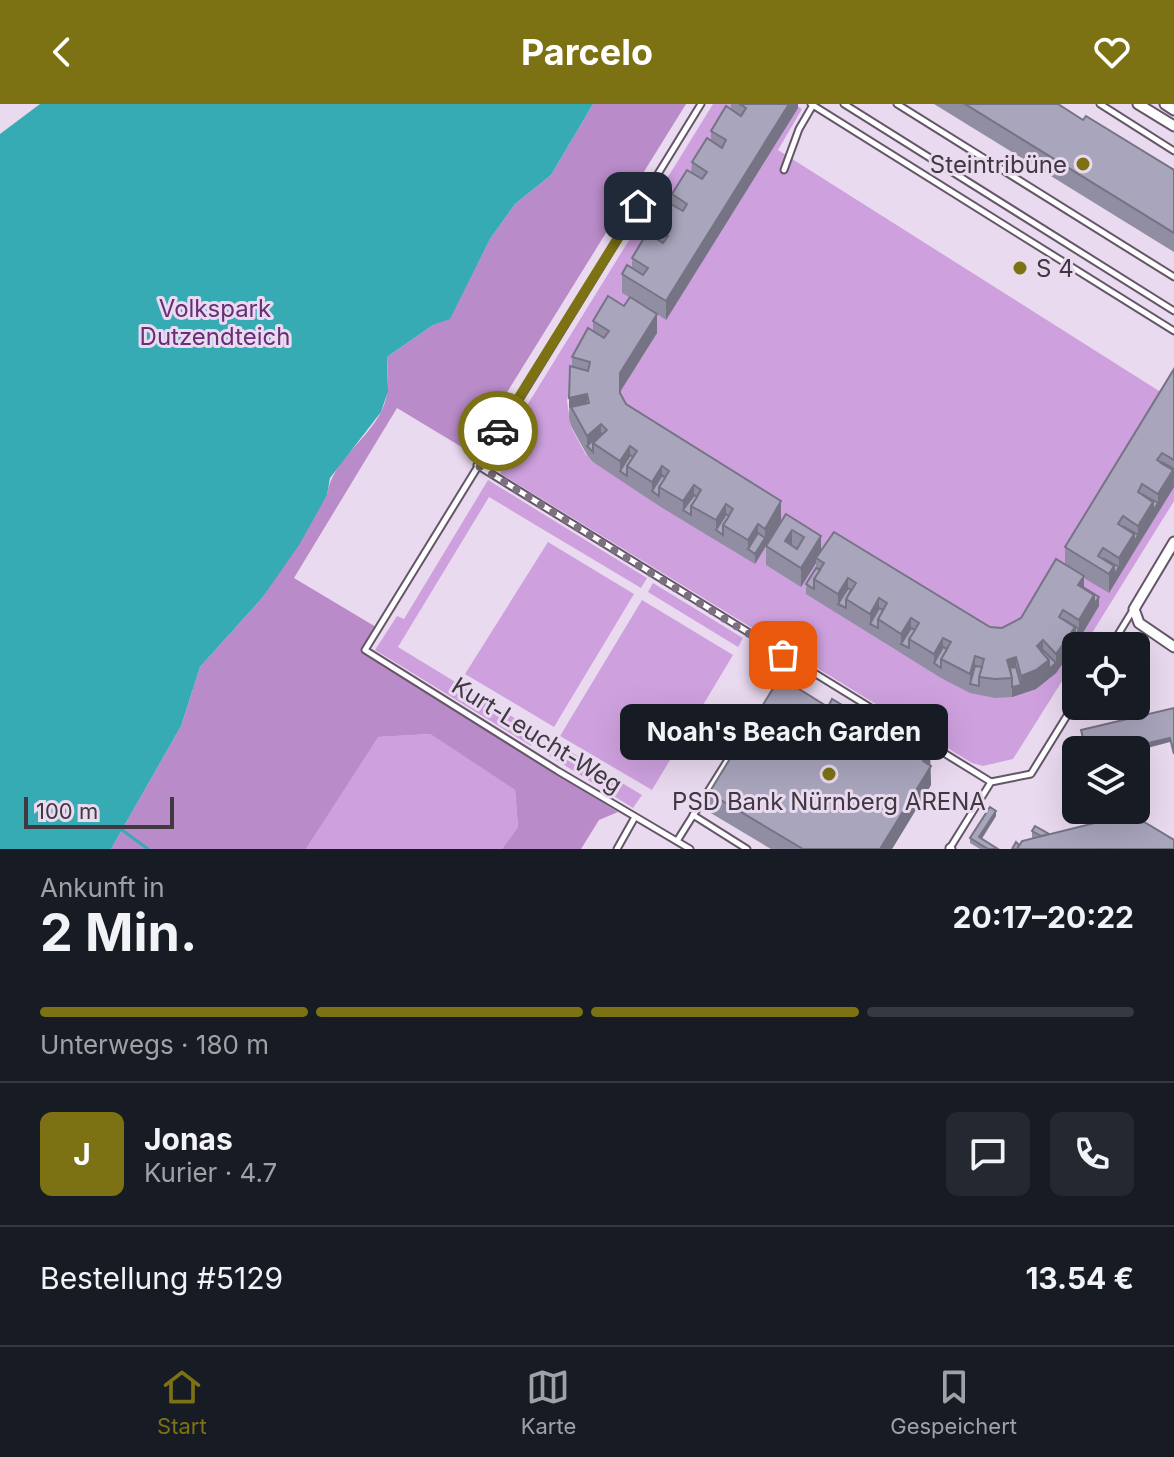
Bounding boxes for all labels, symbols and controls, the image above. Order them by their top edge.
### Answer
icon: back [40,30,84,74]
text: Parcelo [521,30,653,74]
icon: heart [1090,30,1134,74]
place label: Steintribüne [930,150,1067,179]
marker: Steintribüne [1074,155,1092,173]
pin [604,172,672,240]
icon: home [616,184,660,228]
place label: S 4 [1036,254,1074,283]
marker: S 4 [1011,259,1029,277]
park label: Volkspark Dutzendteich [140,294,290,351]
courier [458,391,538,471]
icon: car [476,409,520,453]
pin [749,621,817,689]
map controls [1062,632,1150,824]
button: locate [1062,632,1150,720]
icon: bag [761,633,805,677]
street label: Kurt-Leucht-Weg [446,671,628,799]
callout: Noah's Beach Garden [619,703,947,759]
text: Noah's Beach Garden [647,716,921,747]
button: layers [1062,736,1150,824]
marker: PSD Bank Nürnberg ARENA [820,765,838,783]
place label: PSD Bank Nürnberg ARENA [672,787,986,816]
scale bar [24,793,174,829]
text: 100 m [36,798,98,824]
text: Ankunft in [40,872,165,903]
text: 20:17–20:22 [953,899,1134,935]
text: 2 Min. [40,901,197,964]
text: Unterwegs · 180 m [40,1029,269,1060]
button: chat [946,1112,1030,1196]
button: phone [1050,1112,1134,1196]
text: Jonas [144,1121,233,1157]
text: J [73,1136,91,1172]
text: Kurier · 4.7 [144,1157,277,1188]
text: Bestellung #5129 [40,1260,283,1296]
text: 13.54 € [1025,1260,1134,1296]
tab: Start [157,1365,207,1439]
tab: Karte [521,1365,576,1439]
tab: Gespeichert [890,1365,1017,1439]

